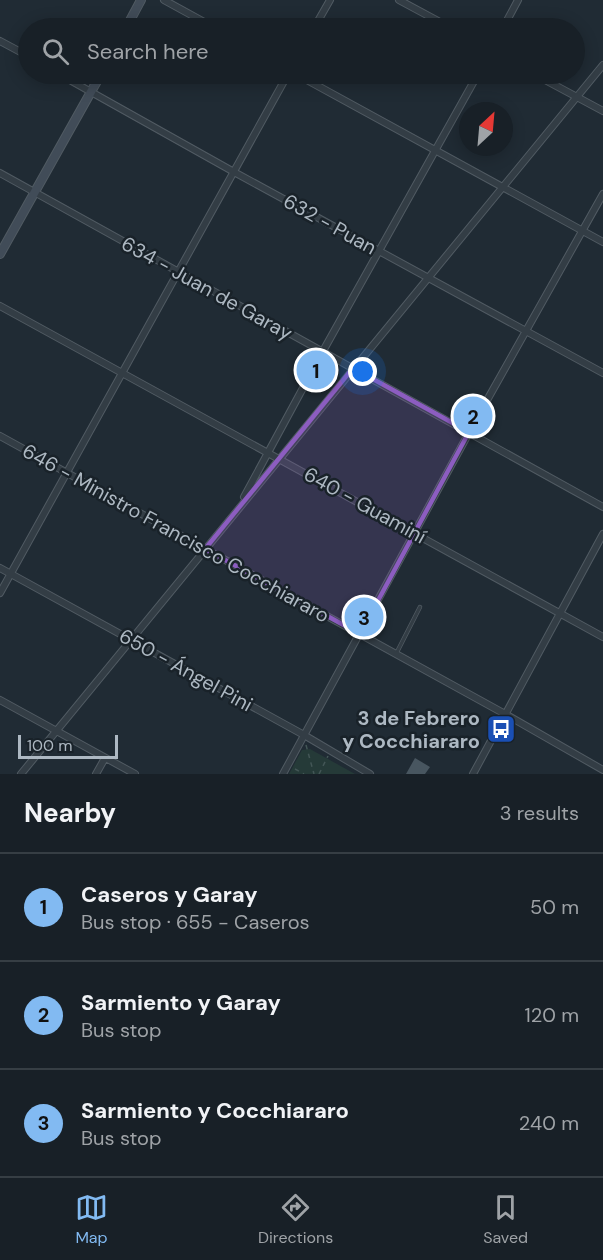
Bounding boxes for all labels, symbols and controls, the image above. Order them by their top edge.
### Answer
search box [18,18,585,84]
icon: search [39,35,72,68]
text: Search here [87,37,208,66]
north arrow [459,102,513,156]
street label: 632 - Puan [279,188,381,260]
street label: 634 - Juan de Garay [117,230,297,346]
pin: 1 [296,348,336,392]
your location [348,357,377,386]
pin: 2 [454,394,492,438]
street label: 646 - Ministro Francisco Cocchiararo [18,438,334,628]
street label: 640 - Guaminí [299,461,431,550]
pin: 3 [344,594,384,640]
street label: 650 - Ángel Pini [115,623,257,717]
place label: 3 de Febrero y Cocchiararo [342,705,480,754]
bus stop icon: 3 de Febrero y Cocchiararo [485,713,517,745]
scale bar [18,732,118,760]
text: 100 m [27,735,72,756]
text: Nearby [24,796,116,830]
text: 3 results [500,800,579,826]
text: Caseros y Garay [81,880,257,909]
text: 1 [40,894,47,920]
text: 50 m [530,894,579,920]
text: Bus stop · 655 - Caseros [81,909,310,935]
text: Sarmiento y Garay [81,988,281,1017]
text: 2 [38,1002,49,1028]
text: 120 m [525,1002,579,1028]
text: Bus stop [81,1017,161,1043]
text: Sarmiento y Cocchiararo [81,1096,349,1125]
text: 3 [37,1110,50,1136]
text: 240 m [519,1110,579,1136]
text: Bus stop [81,1125,161,1151]
tab: Map [75,1191,108,1248]
tab: Directions [258,1191,333,1248]
tab: Saved [483,1191,528,1248]

